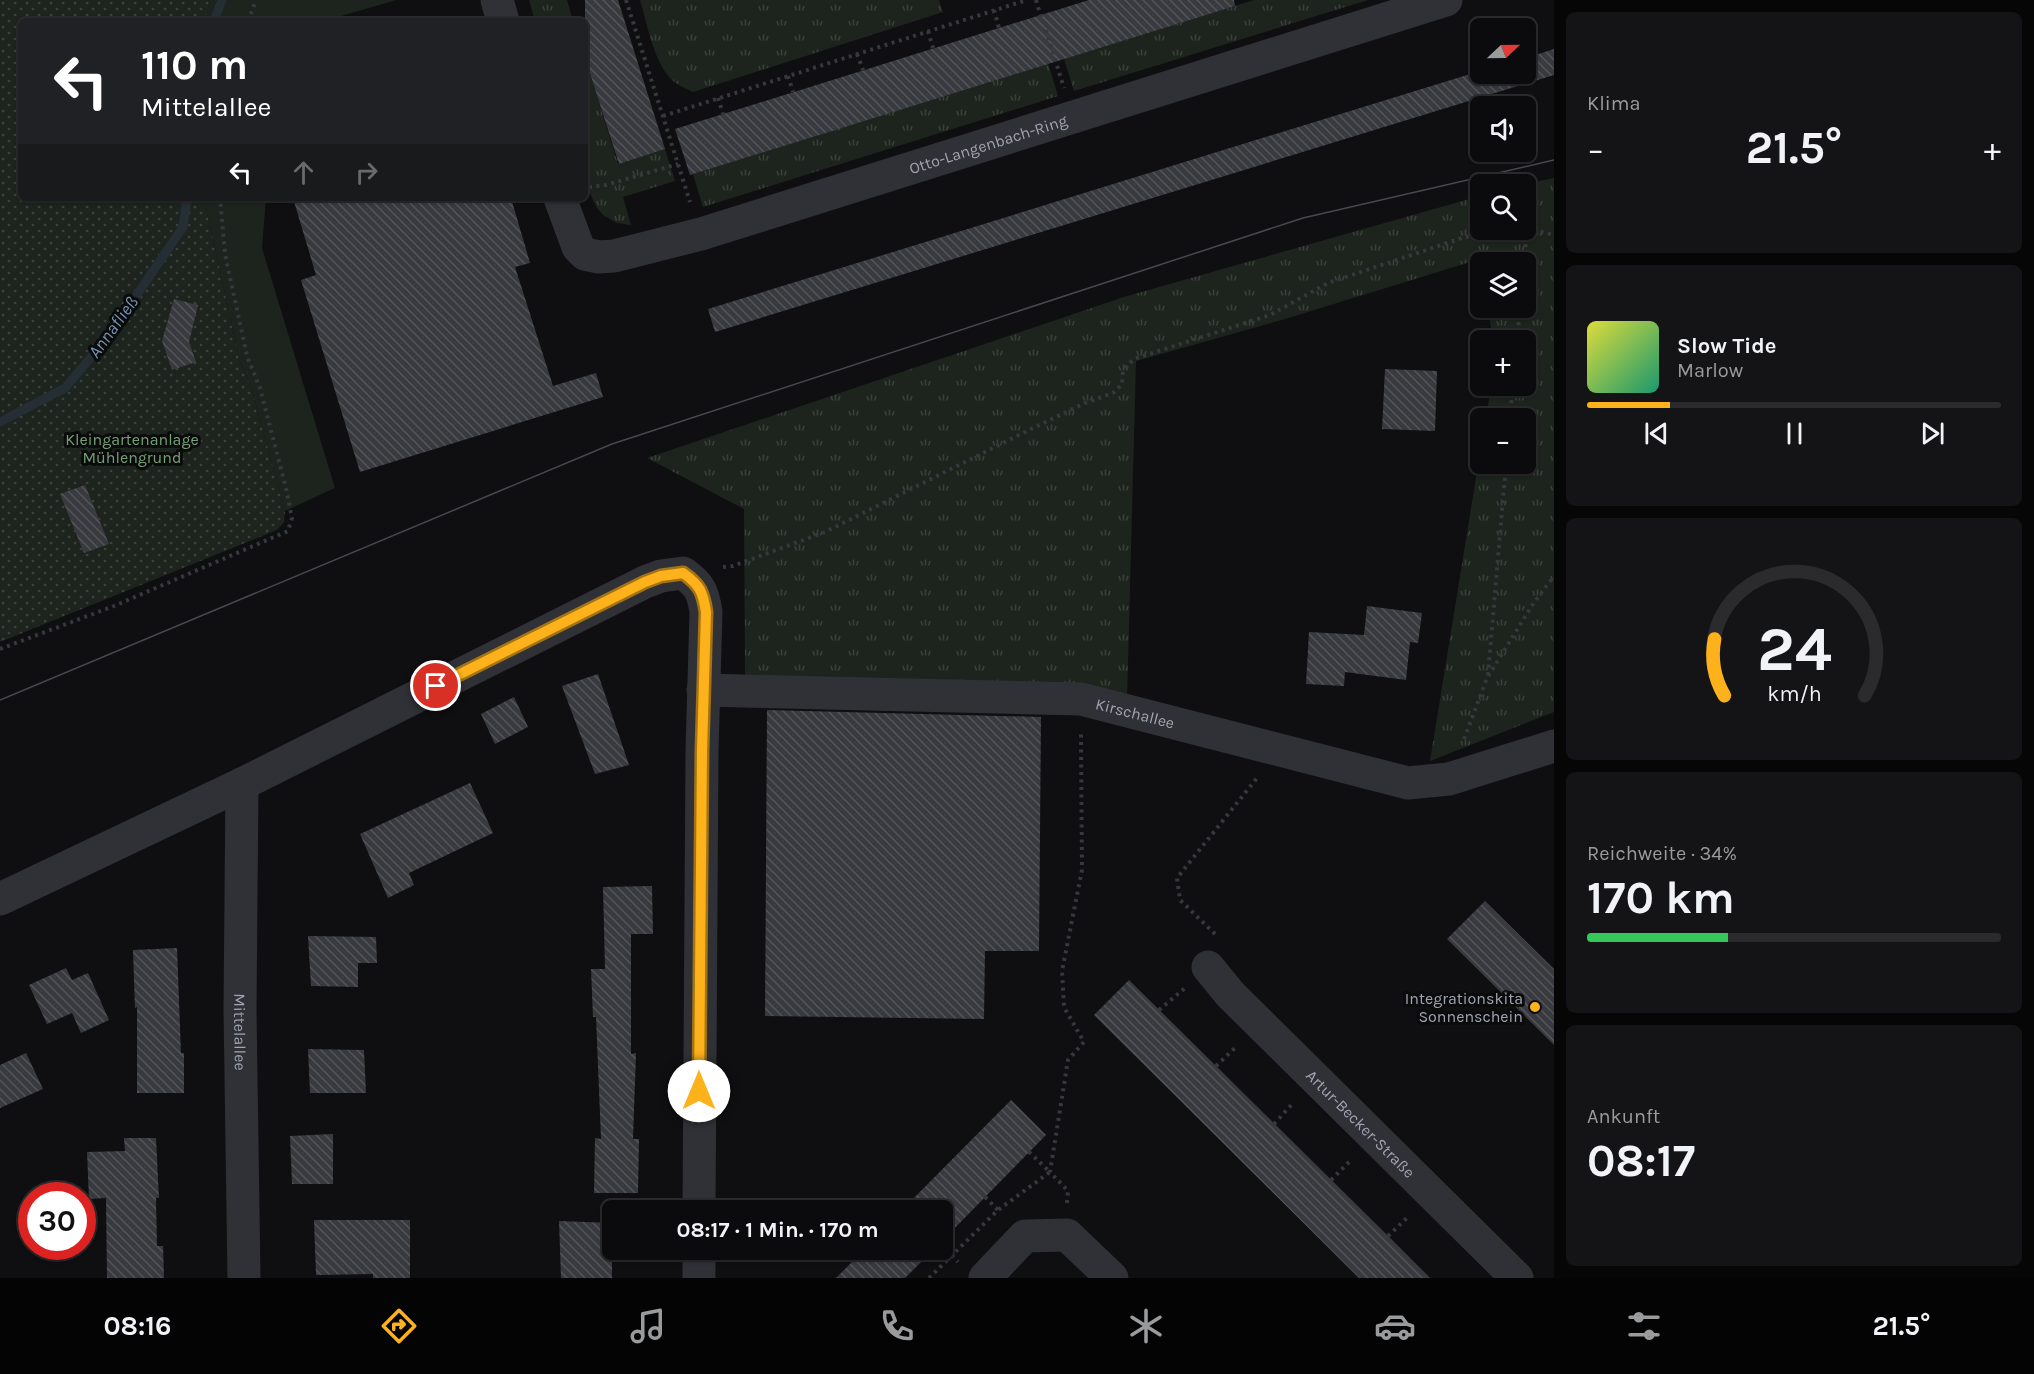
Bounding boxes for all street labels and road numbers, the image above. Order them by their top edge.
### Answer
street label: Otto-Langenbach-Ring [907,111,1070,178]
street label: Kirschallee [1093,694,1177,733]
street label: Mittelallee [230,993,250,1071]
street label: Artur-Becker-Straße [1302,1066,1419,1182]

